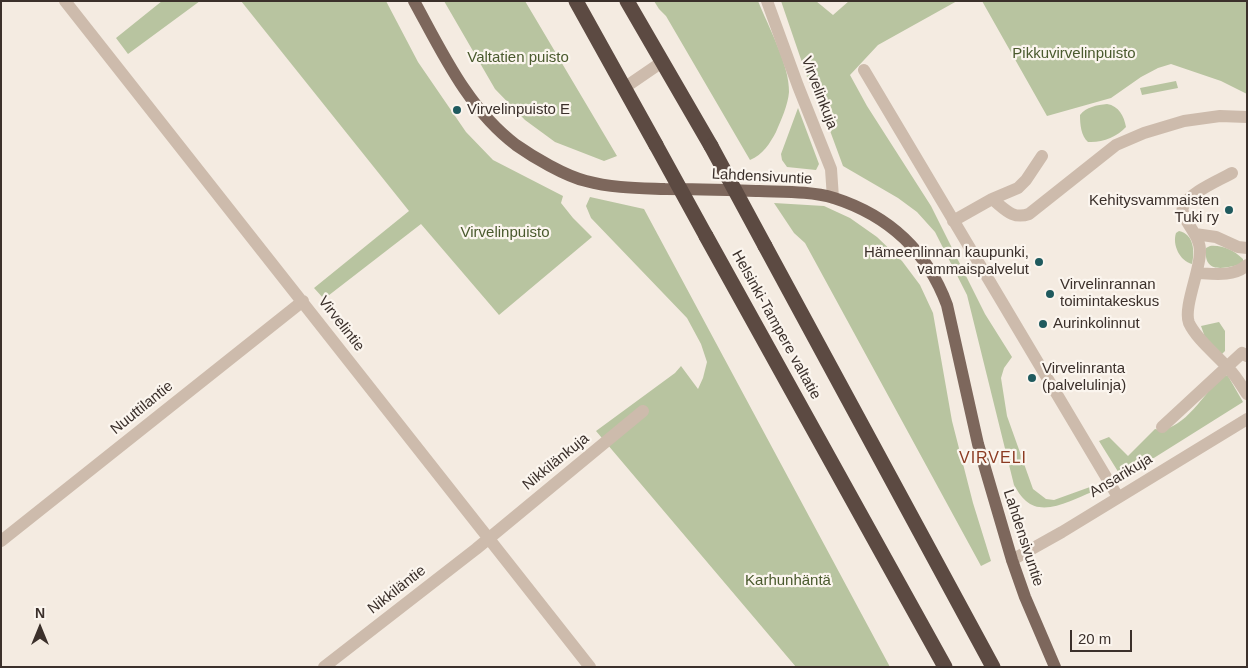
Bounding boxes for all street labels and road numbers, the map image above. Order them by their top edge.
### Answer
street label: Virvelinkuja [797,54,841,132]
street label: Lahdensivuntie [711,165,813,189]
street label: Helsinki-Tampere valtatie [728,247,824,403]
street label: Virvelintie [314,293,368,355]
street label: Nuuttilantie [107,377,177,439]
street label: Nikkilänkuja [519,430,593,494]
street label: Ansarikuja [1086,450,1156,502]
street label: Lahdensivuntie [999,487,1047,589]
street label: Nikkiläntie [365,562,429,618]

